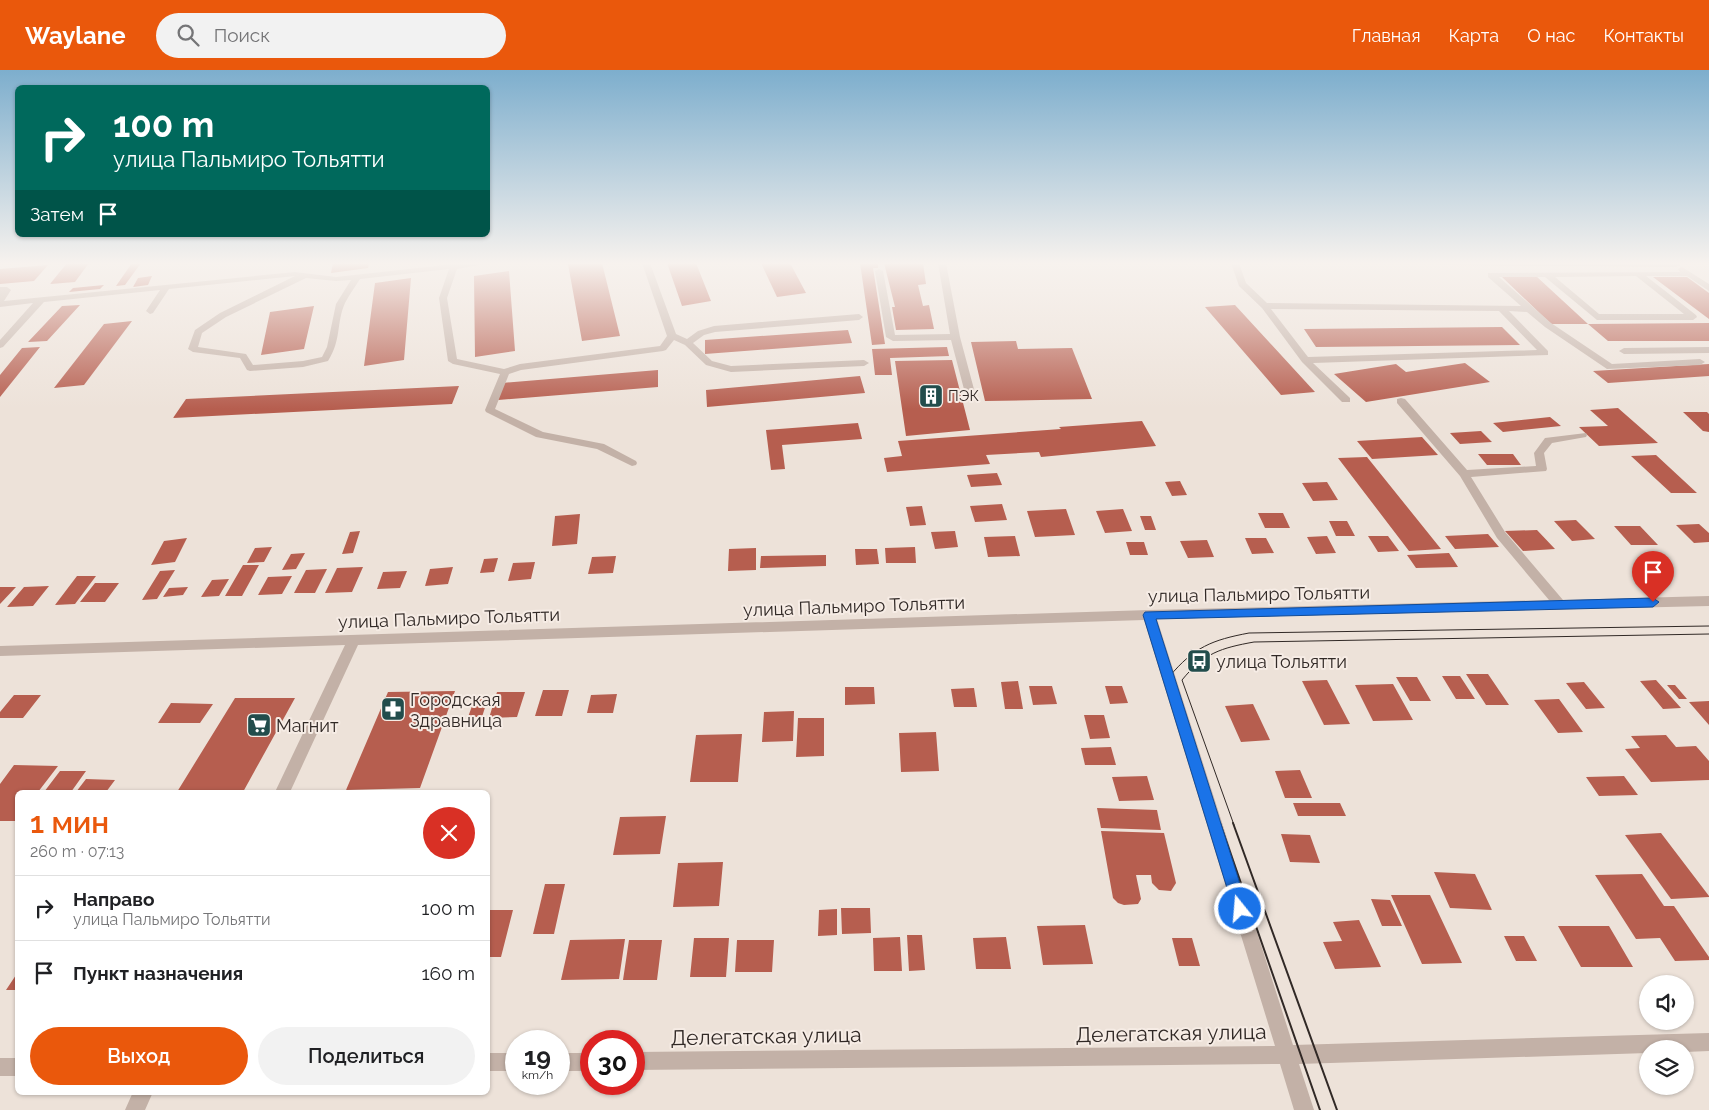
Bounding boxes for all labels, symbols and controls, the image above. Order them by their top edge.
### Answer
search box [156,13,506,58]
text: Waylane [25,21,126,50]
icon: search [174,21,202,49]
text: Поиск [214,24,270,46]
text: Главная [1352,25,1420,46]
text: Карта [1448,25,1499,46]
text: О нас [1527,25,1575,46]
text: Контакты [1603,25,1684,46]
text: 100 m [113,104,214,145]
icon: right [30,105,95,170]
text: улица Пальмиро Тольятти [113,146,385,172]
icon: arrive [94,200,122,228]
text: Затем [30,203,84,225]
building icon: ПЭК [918,383,944,409]
place label: ПЭК [948,387,979,405]
pin [1632,551,1674,602]
icon: arrive [1639,558,1667,586]
street label: улица Пальмиро Тольятти [1148,582,1370,606]
street label: улица Пальмиро Тольятти [743,592,965,620]
street label: улица Пальмиро Тольятти [338,604,560,632]
bus stop icon: улица Тольятти [1186,648,1212,674]
place label: улица Тольятти [1216,651,1347,672]
place label: Городская Здравница [410,689,502,731]
pharmacy icon: Городская Здравница [380,696,406,722]
supermarket icon: Магнит [246,712,272,738]
place label: Магнит [276,715,339,736]
text: 1 мин [30,805,109,840]
button: close [423,807,475,859]
text: 260 m · 07:13 [30,842,124,861]
position arrow [1213,882,1265,934]
text: Направо [73,888,154,910]
icon: right [30,894,58,922]
text: 100 m [421,897,475,919]
text: улица Пальмиро Тольятти [73,910,271,929]
icon: arrive [30,959,58,987]
text: Пункт назначения [73,962,243,984]
text: 160 m [421,962,475,984]
map controls [1639,975,1694,1095]
button: sound [1639,975,1694,1030]
street label: Делегатская улица [1075,1019,1267,1047]
street label: Делегатская улица [670,1022,862,1050]
button: Выход [30,1027,248,1085]
button: Поделиться [258,1027,475,1085]
speed limit sign: 30 [580,1030,645,1095]
button: layers [1639,1040,1694,1095]
text: 19 [524,1041,551,1071]
text: km/h [522,1068,553,1082]

